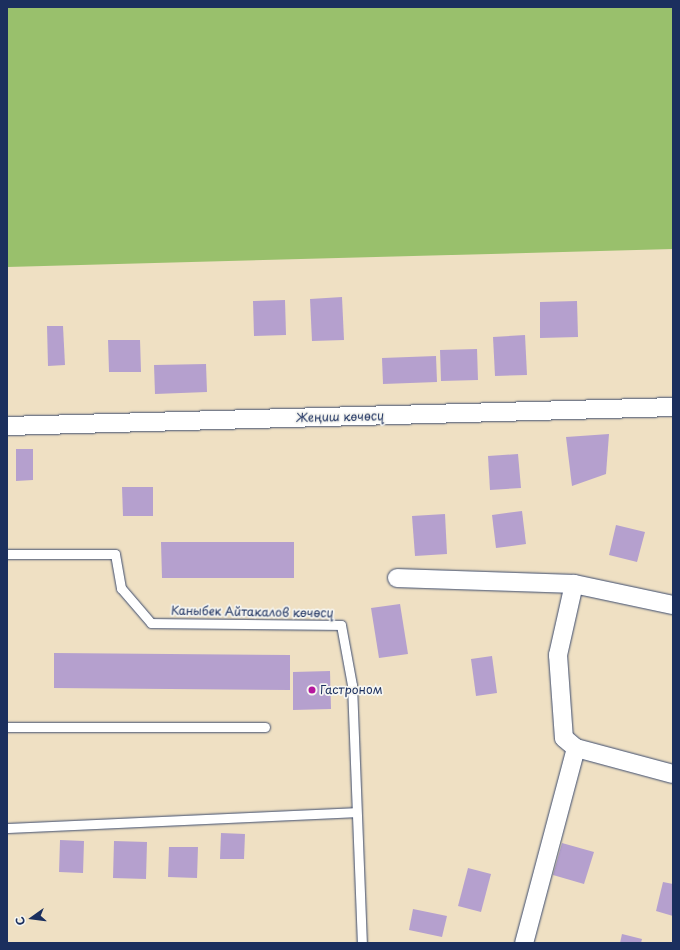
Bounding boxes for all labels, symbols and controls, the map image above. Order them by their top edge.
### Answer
street label: Жеңиш көчөсү [296,409,384,425]
street label: Каныбек Айтакалов көчөсү [170,603,334,621]
place label: Гастроном [320,683,383,697]
marker: Гастроном [307,685,317,695]
north arrow [12,898,52,938]
text: С [11,915,29,927]

